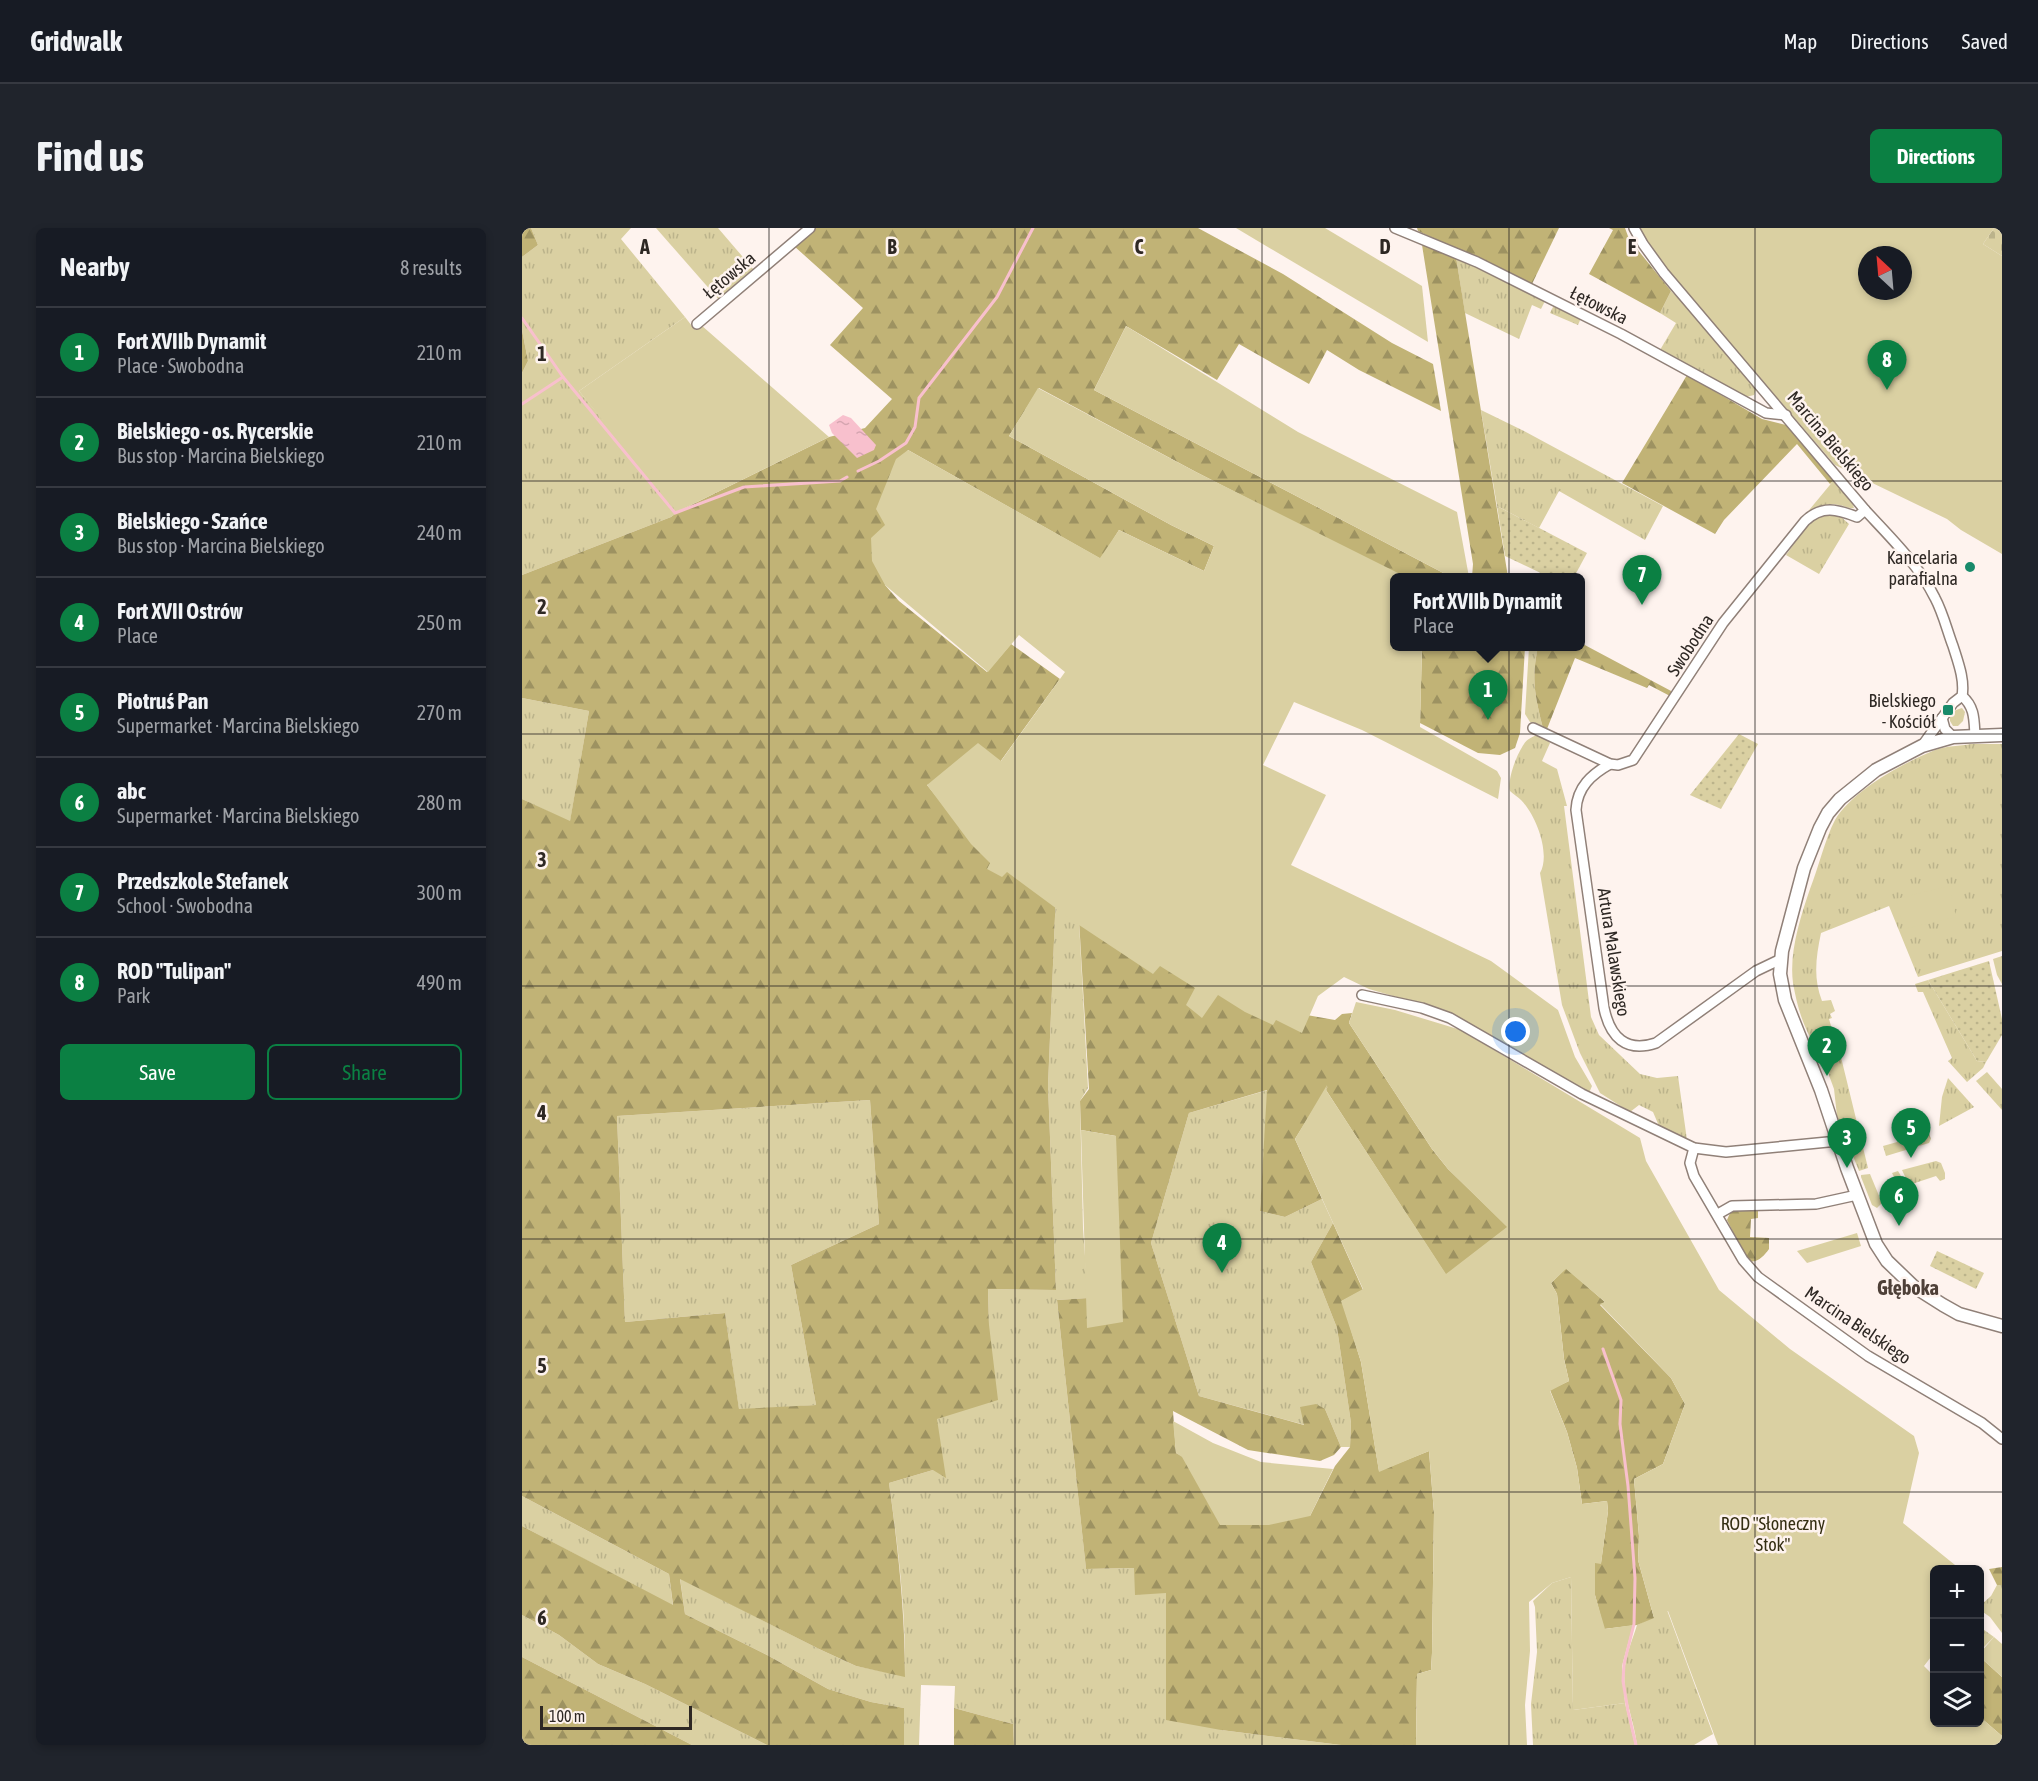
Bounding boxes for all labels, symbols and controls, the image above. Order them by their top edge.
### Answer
text: Gridwalk [30,25,122,57]
text: Map [1783,29,1817,53]
text: Directions [1850,29,1929,53]
text: Saved [1962,29,2008,53]
button: Directions [1870,129,2002,183]
text: Find us [36,132,144,180]
text: A [639,235,650,258]
text: B [887,235,897,258]
text: C [1135,235,1144,258]
text: D [1379,235,1391,258]
text: E [1628,235,1637,258]
north arrow [1858,246,1912,300]
street label: Łętowska [699,247,759,303]
text: Nearby [60,252,130,282]
text: 8 results [400,256,462,279]
street label: Łętowska [1567,282,1631,328]
text: Fort XVIIb Dynamit [117,328,266,354]
pin: 8 [1868,340,1906,390]
text: 1 [75,341,84,364]
text: 210 m [417,341,462,364]
text: 1 [537,342,547,365]
text: Place · Swobodna [117,354,244,377]
street label: Marcina Bielskiego [1783,387,1879,495]
text: Bielskiego - os. Rycerskie [117,418,313,444]
text: 2 [75,431,84,454]
text: 210 m [417,431,462,454]
text: Bus stop · Marcina Bielskiego [117,444,325,467]
text: Bielskiego - Szańce [117,508,268,534]
text: 3 [75,521,84,544]
text: 240 m [417,521,462,544]
text: Bus stop · Marcina Bielskiego [117,534,325,557]
place label: Kancelaria parafialna [1887,547,1958,589]
pin: 7 [1622,556,1662,605]
marker: Kancelaria parafialna [1963,560,1977,574]
popup [1390,573,1585,651]
text: Fort XVIIb Dynamit [1413,588,1562,614]
text: 2 [537,595,547,618]
text: Fort XVII Ostrów [117,598,243,624]
street label: Swobodna [1662,610,1718,680]
text: 4 [75,611,84,634]
text: 250 m [417,611,462,634]
text: Place [1413,614,1454,637]
text: Place [117,624,158,647]
pin: 1 [1468,670,1508,720]
text: Piotruś Pan [117,688,208,714]
place label: Bielskiego - Kościół [1869,690,1936,732]
text: 5 [75,701,84,724]
text: 270 m [417,701,462,724]
marker: Bielskiego - Kościół [1941,703,1955,717]
text: Supermarket · Marcina Bielskiego [117,714,359,737]
text: abc [117,778,146,804]
text: 6 [75,791,84,814]
text: 280 m [417,791,462,814]
text: Supermarket · Marcina Bielskiego [117,804,359,827]
text: 3 [537,848,547,871]
text: Przedszkole Stefanek [117,868,288,894]
text: 7 [75,881,84,904]
text: 300 m [417,881,462,904]
street label: Artura Malawskiego [1593,886,1635,1018]
text: School · Swobodna [117,894,253,917]
text: ROD "Tulipan" [117,958,231,984]
text: 8 [75,971,84,994]
text: 490 m [417,971,462,994]
text: Park [117,984,150,1007]
your location [1501,1017,1530,1046]
pin: 2 [1808,1026,1846,1076]
button: Save [60,1044,255,1100]
button: Share [267,1044,462,1100]
text: 4 [536,1101,547,1124]
pin: 5 [1892,1108,1930,1158]
pin: 3 [1828,1118,1866,1168]
pin: 6 [1880,1176,1918,1226]
pin: 4 [1202,1224,1242,1273]
district label: Głęboka [1877,1276,1939,1299]
street label: Marcina Bielskiego [1801,1282,1915,1368]
text: 5 [537,1354,547,1377]
park label: ROD "Słoneczny Stok" [1721,1513,1825,1555]
map controls [1930,1565,1984,1727]
button: + [1930,1565,1984,1619]
text: 6 [537,1606,547,1629]
button: − [1930,1619,1984,1673]
button: layers [1930,1673,1984,1727]
scale bar [540,1703,692,1730]
text: 100 m [549,1707,585,1725]

